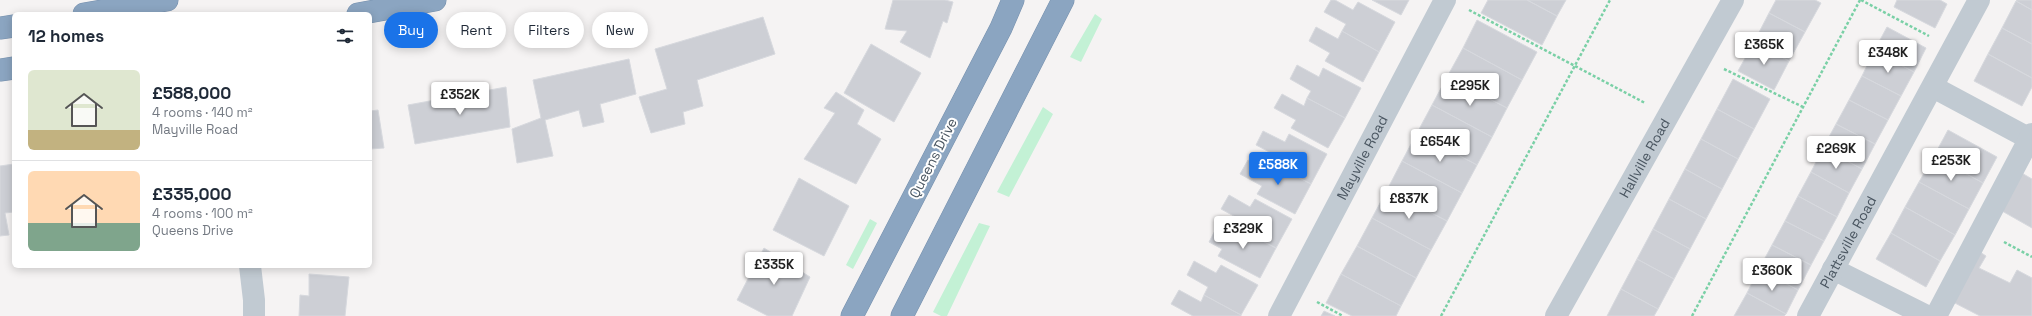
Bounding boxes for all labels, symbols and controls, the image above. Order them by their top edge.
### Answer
chip: Buy [384,12,438,48]
chip: Rent [446,12,506,48]
chip: Filters [514,12,584,48]
chip: New [592,12,648,48]
text: 12 homes [28,25,104,47]
icon: filters [334,25,356,47]
pin: £365K [1736,32,1792,66]
text: £365K [1744,36,1784,53]
pin: £348K [1860,40,1916,74]
text: £348K [1868,44,1908,61]
pin: £295K [1442,73,1498,107]
text: £295K [1450,77,1490,94]
text: £588,000 [152,82,231,104]
pin: £352K [432,82,488,116]
icon: home [60,86,108,134]
text: £352K [440,86,480,103]
text: 4 rooms · 140 m² [152,104,253,121]
street label: Mayville Road [1333,112,1392,203]
street label: Queens Drive [905,115,961,201]
street label: Hallville Road [1615,115,1674,201]
text: Mayville Road [152,121,238,138]
pin: £654K [1412,129,1468,163]
text: £654K [1420,133,1460,150]
pin: £269K [1808,136,1864,170]
text: £269K [1816,140,1856,157]
pin: £253K [1923,148,1979,182]
pin: £588K [1250,152,1306,186]
text: £253K [1931,152,1971,169]
text: £588K [1258,156,1298,173]
text: £335,000 [152,183,232,205]
pin: £837K [1381,186,1437,220]
icon: home [60,187,108,235]
text: £837K [1389,190,1429,207]
street label: Plattsville Road [1816,193,1880,291]
text: 4 rooms · 100 m² [152,205,253,222]
pin: £329K [1215,216,1271,250]
text: £329K [1223,220,1263,237]
text: Queens Drive [152,222,233,239]
pin: £335K [746,252,802,286]
text: £335K [754,256,794,273]
pin: £360K [1744,258,1800,292]
text: £360K [1752,262,1792,279]

